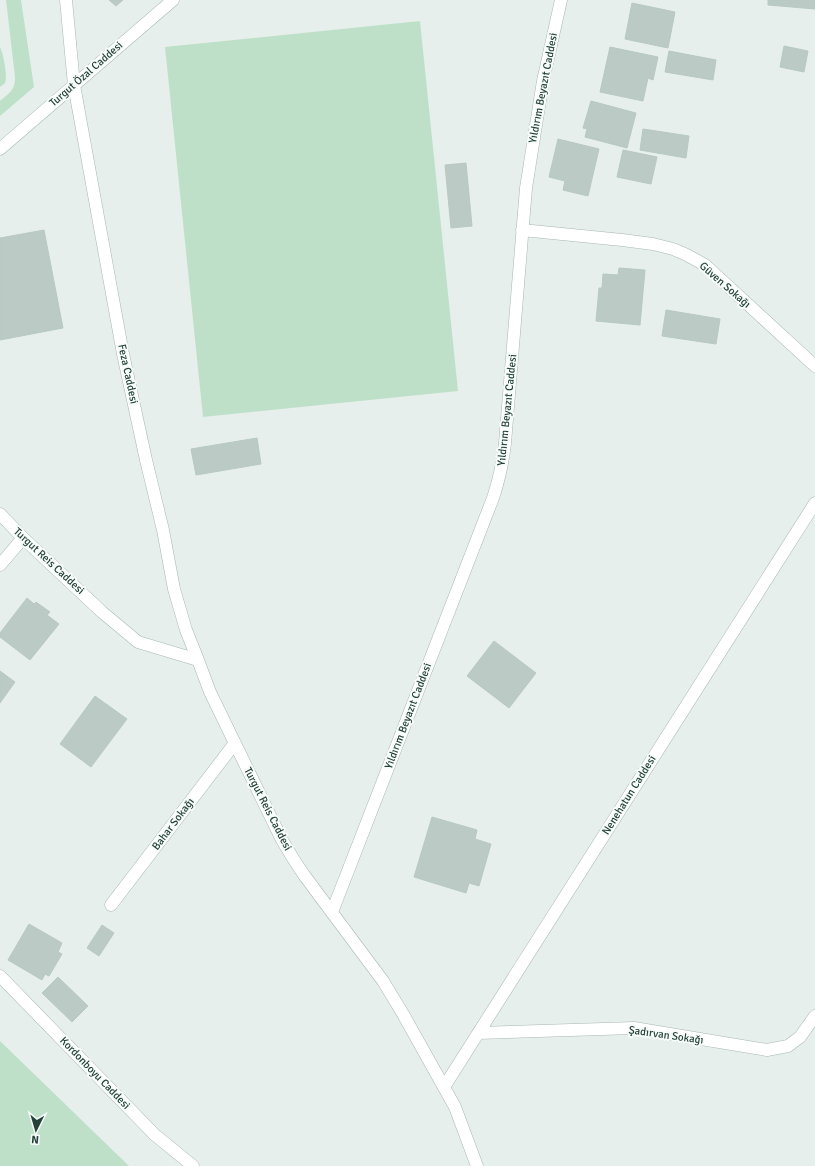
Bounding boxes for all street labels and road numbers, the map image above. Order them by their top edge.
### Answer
street label: Yıldırım Beyazıt Caddesi [526,32,560,144]
street label: Turgut Özal Caddesi [46,38,125,109]
street label: Güven Sokağı [697,259,753,311]
street label: Feza Caddesi [115,343,141,405]
street label: Yıldırım Beyazıt Caddesi [495,353,519,467]
street label: Turgut Reis Caddesi [11,525,87,597]
street label: Yıldırım Beyazıt Caddesi [382,661,434,771]
street label: Nenehatun Caddesi [599,753,659,837]
street label: Turgut Reis Caddesi [241,765,295,853]
street label: Bahar Sokağı [149,795,197,853]
street label: Şadırvan Sokağı [628,1023,704,1047]
street label: Kordonboyu Caddesi [57,1034,133,1112]

